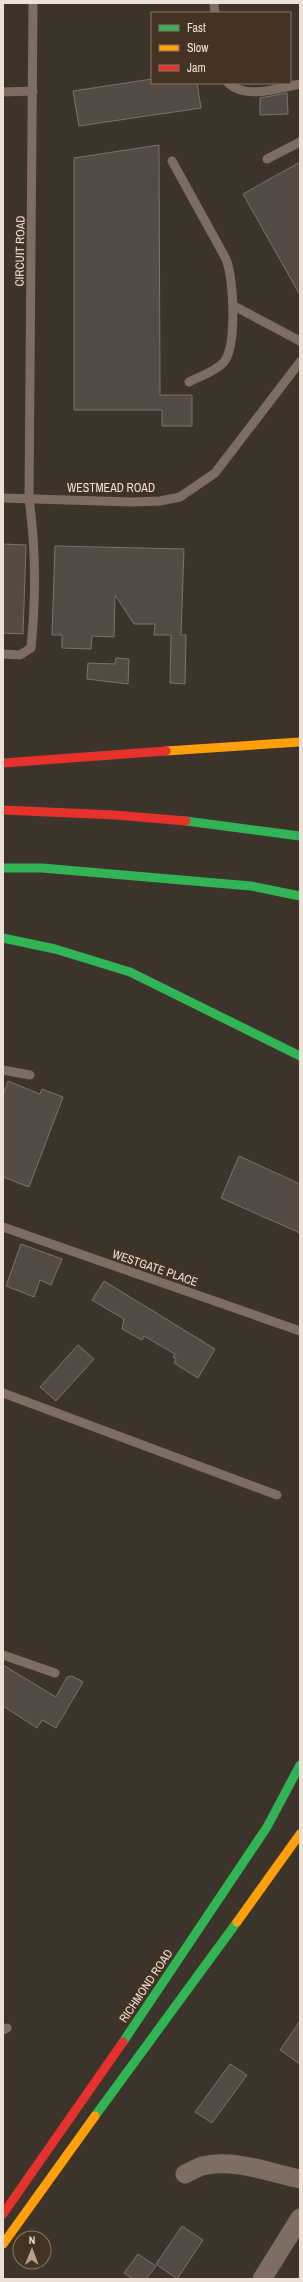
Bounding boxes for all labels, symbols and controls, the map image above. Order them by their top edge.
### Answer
legend [151,12,291,84]
text: Fast [187,20,206,36]
text: Slow [187,40,209,56]
text: Jam [187,60,206,76]
street label: CIRCUIT ROAD [11,215,29,287]
street label: WESTMEAD ROAD [67,480,155,496]
street label: WESTGATE PLACE [110,1246,200,1290]
street label: RICHMOND ROAD [116,1946,176,2026]
north arrow [12,2230,52,2270]
text: N [29,2233,36,2247]

